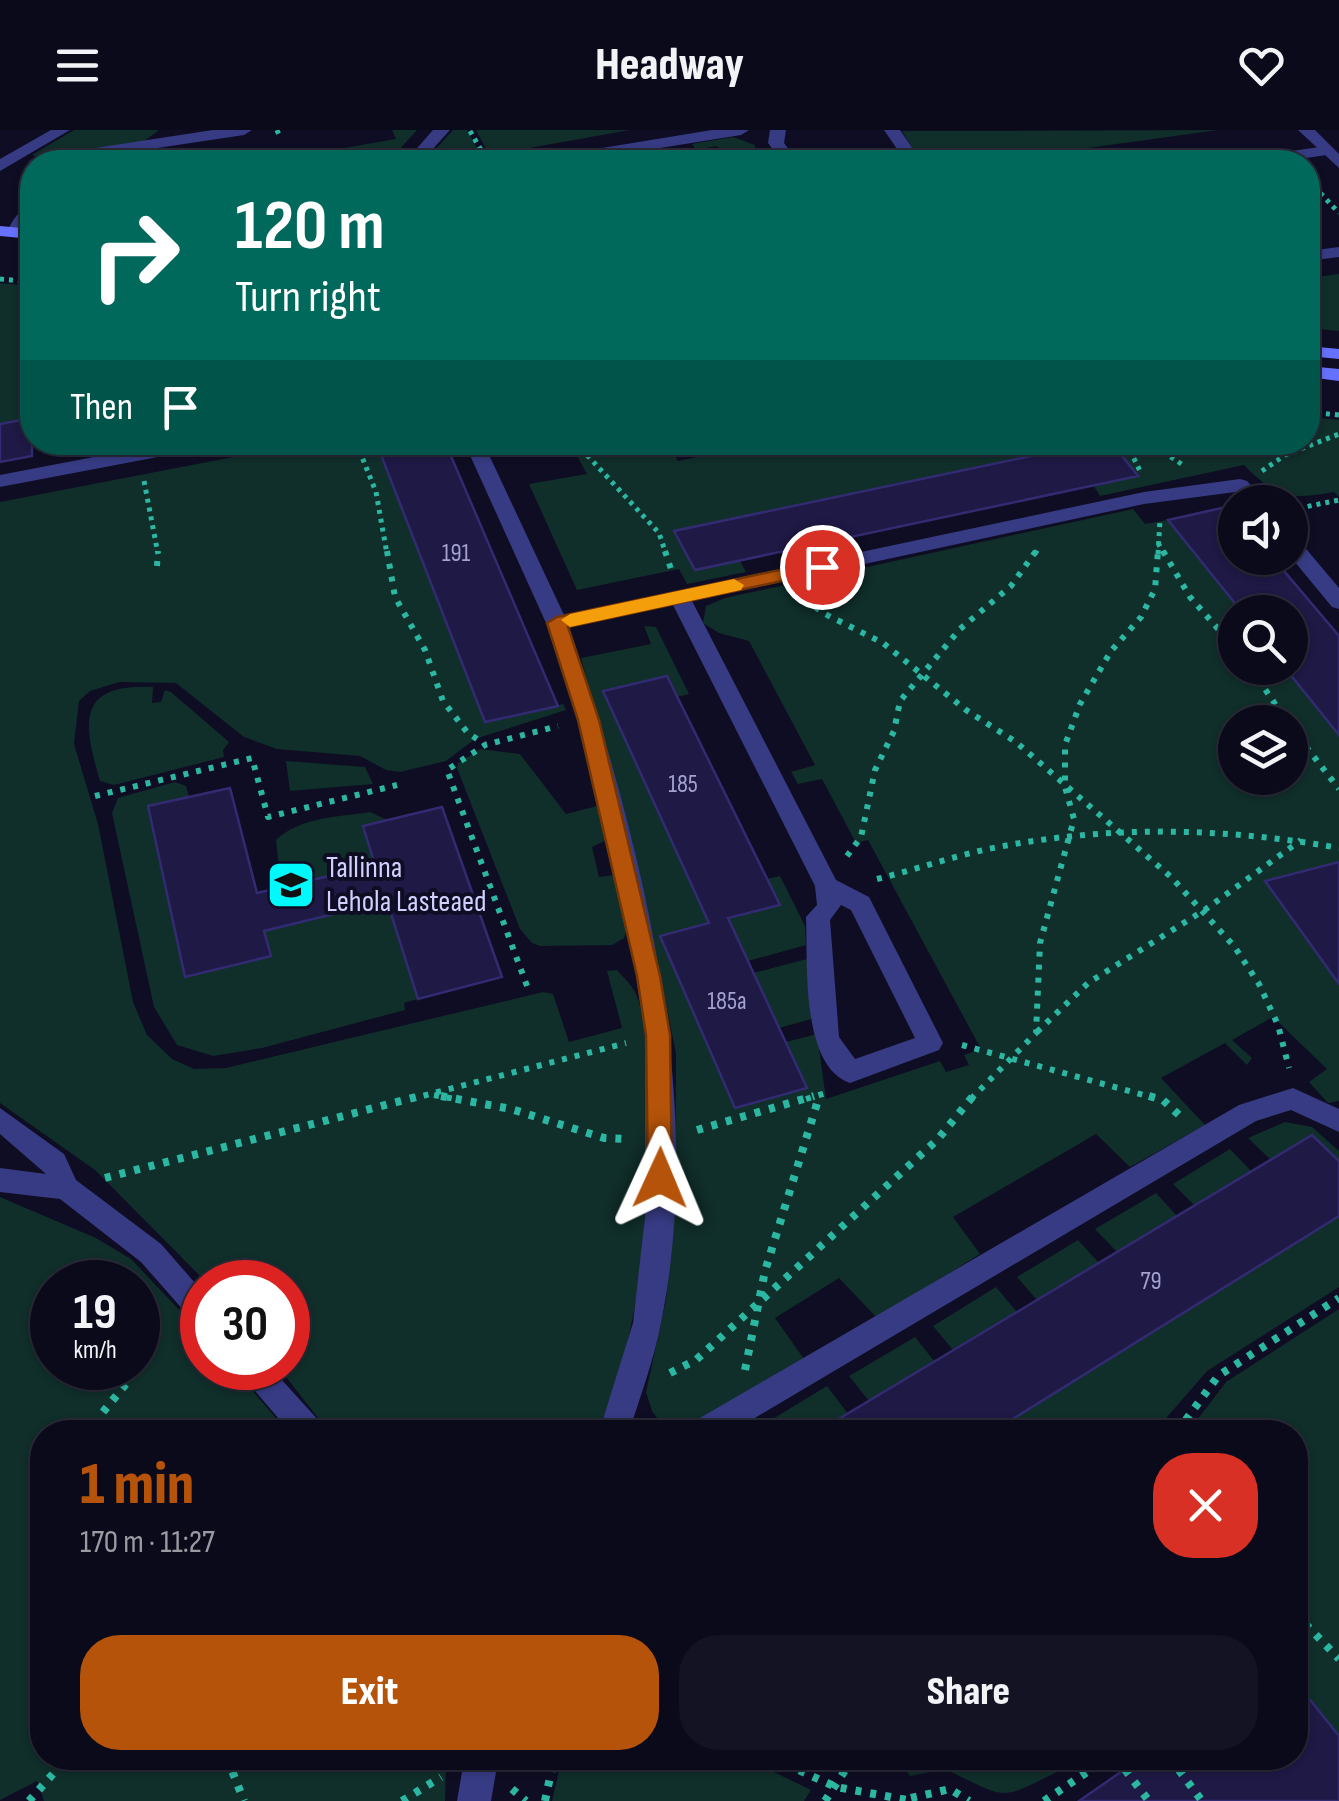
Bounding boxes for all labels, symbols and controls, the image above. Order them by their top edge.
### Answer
icon: menu [50,38,105,93]
text: Headway [595,38,744,93]
icon: heart [1234,38,1289,93]
text: 120 m [235,185,385,269]
icon: right [70,190,200,320]
text: Turn right [235,270,381,325]
icon: arrive [153,380,208,435]
text: Then [70,385,133,430]
map controls [1218,485,1308,795]
button: sound [1218,485,1308,575]
pin [780,525,865,610]
house number: 191 [442,538,471,569]
icon: arrive [795,540,850,595]
button: search [1218,595,1308,685]
button: layers [1218,705,1308,795]
house number: 185 [668,769,698,800]
place label: Tallinna Lehola Lasteaed [326,850,487,920]
school or university icon: Tallinna Lehola Lasteaed [265,859,317,911]
house number: 185a [707,986,747,1017]
position arrow [608,1126,712,1230]
speed limit sign: 30 [180,1260,310,1390]
house number: 79 [1140,1266,1162,1297]
text: 19 [73,1283,117,1343]
text: km/h [73,1335,117,1366]
text: 1 min [80,1449,194,1521]
button: close [1153,1453,1258,1558]
text: 170 m · 11:27 [80,1523,215,1562]
button: Exit [80,1635,659,1750]
button: Share [679,1635,1258,1750]

